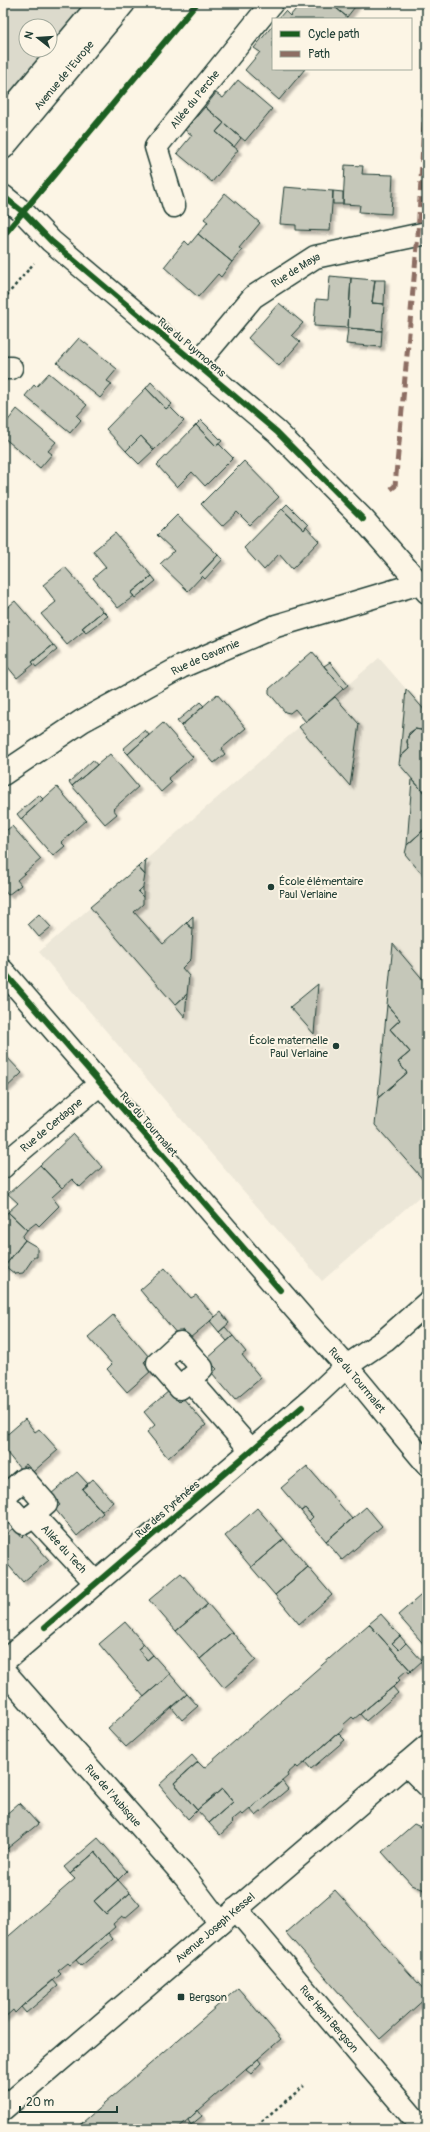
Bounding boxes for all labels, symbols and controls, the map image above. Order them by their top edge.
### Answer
north arrow [18,18,58,58]
legend [272,18,412,70]
text: Cycle path [308,27,360,42]
text: N [22,29,36,41]
street label: Avenue de l'Europe [32,38,97,113]
text: Path [308,47,330,62]
street label: Allée du Perche [168,67,223,131]
street label: Rue de Maya [269,250,321,291]
street label: Rue du Puymorens [155,315,228,380]
street label: Rue de Gavarnie [169,636,242,678]
place label: École élémentaire Paul Verlaine [279,875,364,901]
marker: École élémentaire Paul Verlaine [266,882,276,892]
place label: École maternelle Paul Verlaine [249,1034,329,1060]
marker: École maternelle Paul Verlaine [331,1041,341,1051]
street label: Rue du Tourmalet [117,1089,181,1160]
street label: Rue de Cerdagne [18,1095,86,1155]
street label: Rue du Tourmalet [326,1345,388,1416]
street label: Rue des Pyrénées [133,1478,202,1541]
street label: Allée du Tech [38,1522,89,1576]
street label: Rue de l'Aubisque [82,1762,144,1830]
street label: Avenue Joseph Kessel [173,1890,258,1966]
street label: Rue Henri Bergson [297,1983,361,2055]
place label: Bergson [189,1991,227,2004]
marker: Bergson [176,1992,186,2002]
scale bar [20,2088,117,2114]
text: 20 m [26,2095,55,2110]

